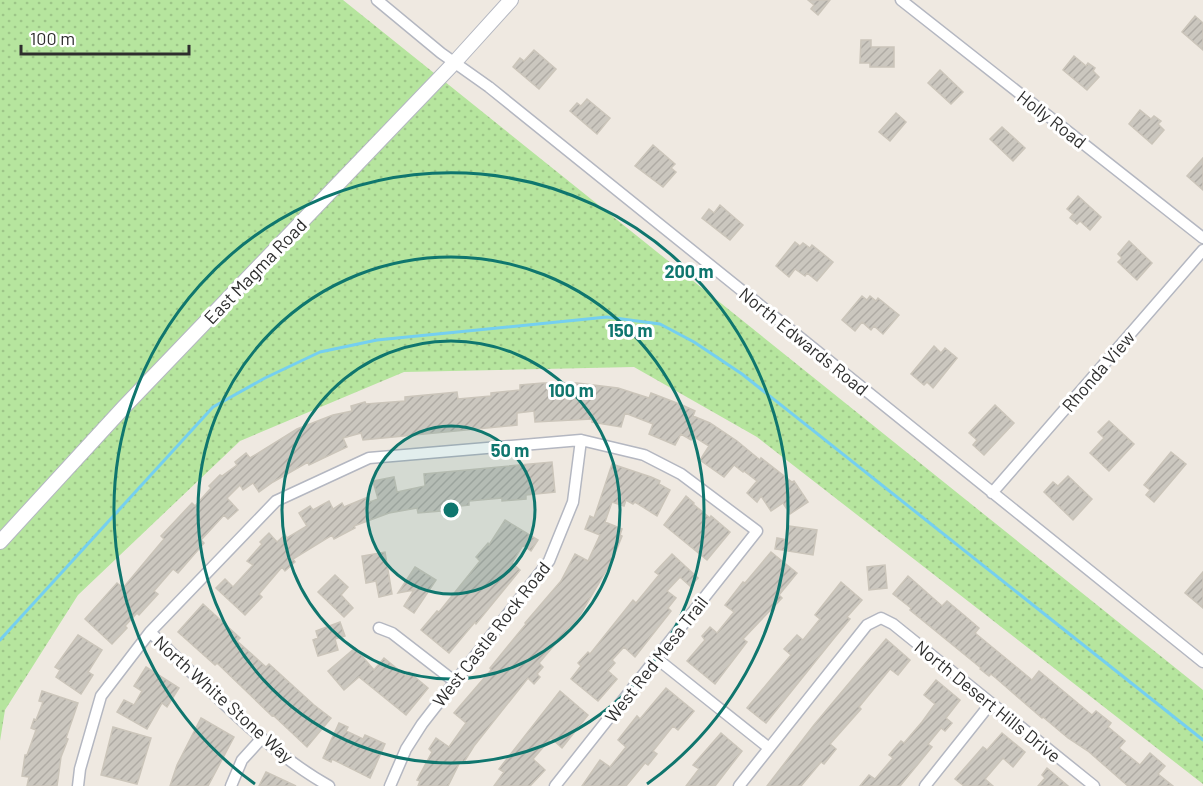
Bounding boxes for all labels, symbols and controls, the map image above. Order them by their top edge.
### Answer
scale bar [21,18,189,56]
text: 100 m [30,27,75,49]
street label: Holly Road [1013,85,1091,153]
street label: East Magma Road [199,214,311,328]
text: 200 m [664,260,714,282]
street label: North Edwards Road [735,282,873,400]
text: 150 m [608,319,652,341]
street label: Rhonda View [1057,326,1139,416]
text: 100 m [548,379,594,401]
text: 50 m [491,439,529,461]
centre of rings [441,500,461,520]
street label: West Castle Rock Road [427,557,555,711]
street label: West Red Mesa Trail [600,591,712,727]
street label: North White Stone Way [150,631,298,767]
street label: North Desert Hills Drive [911,635,1065,767]

